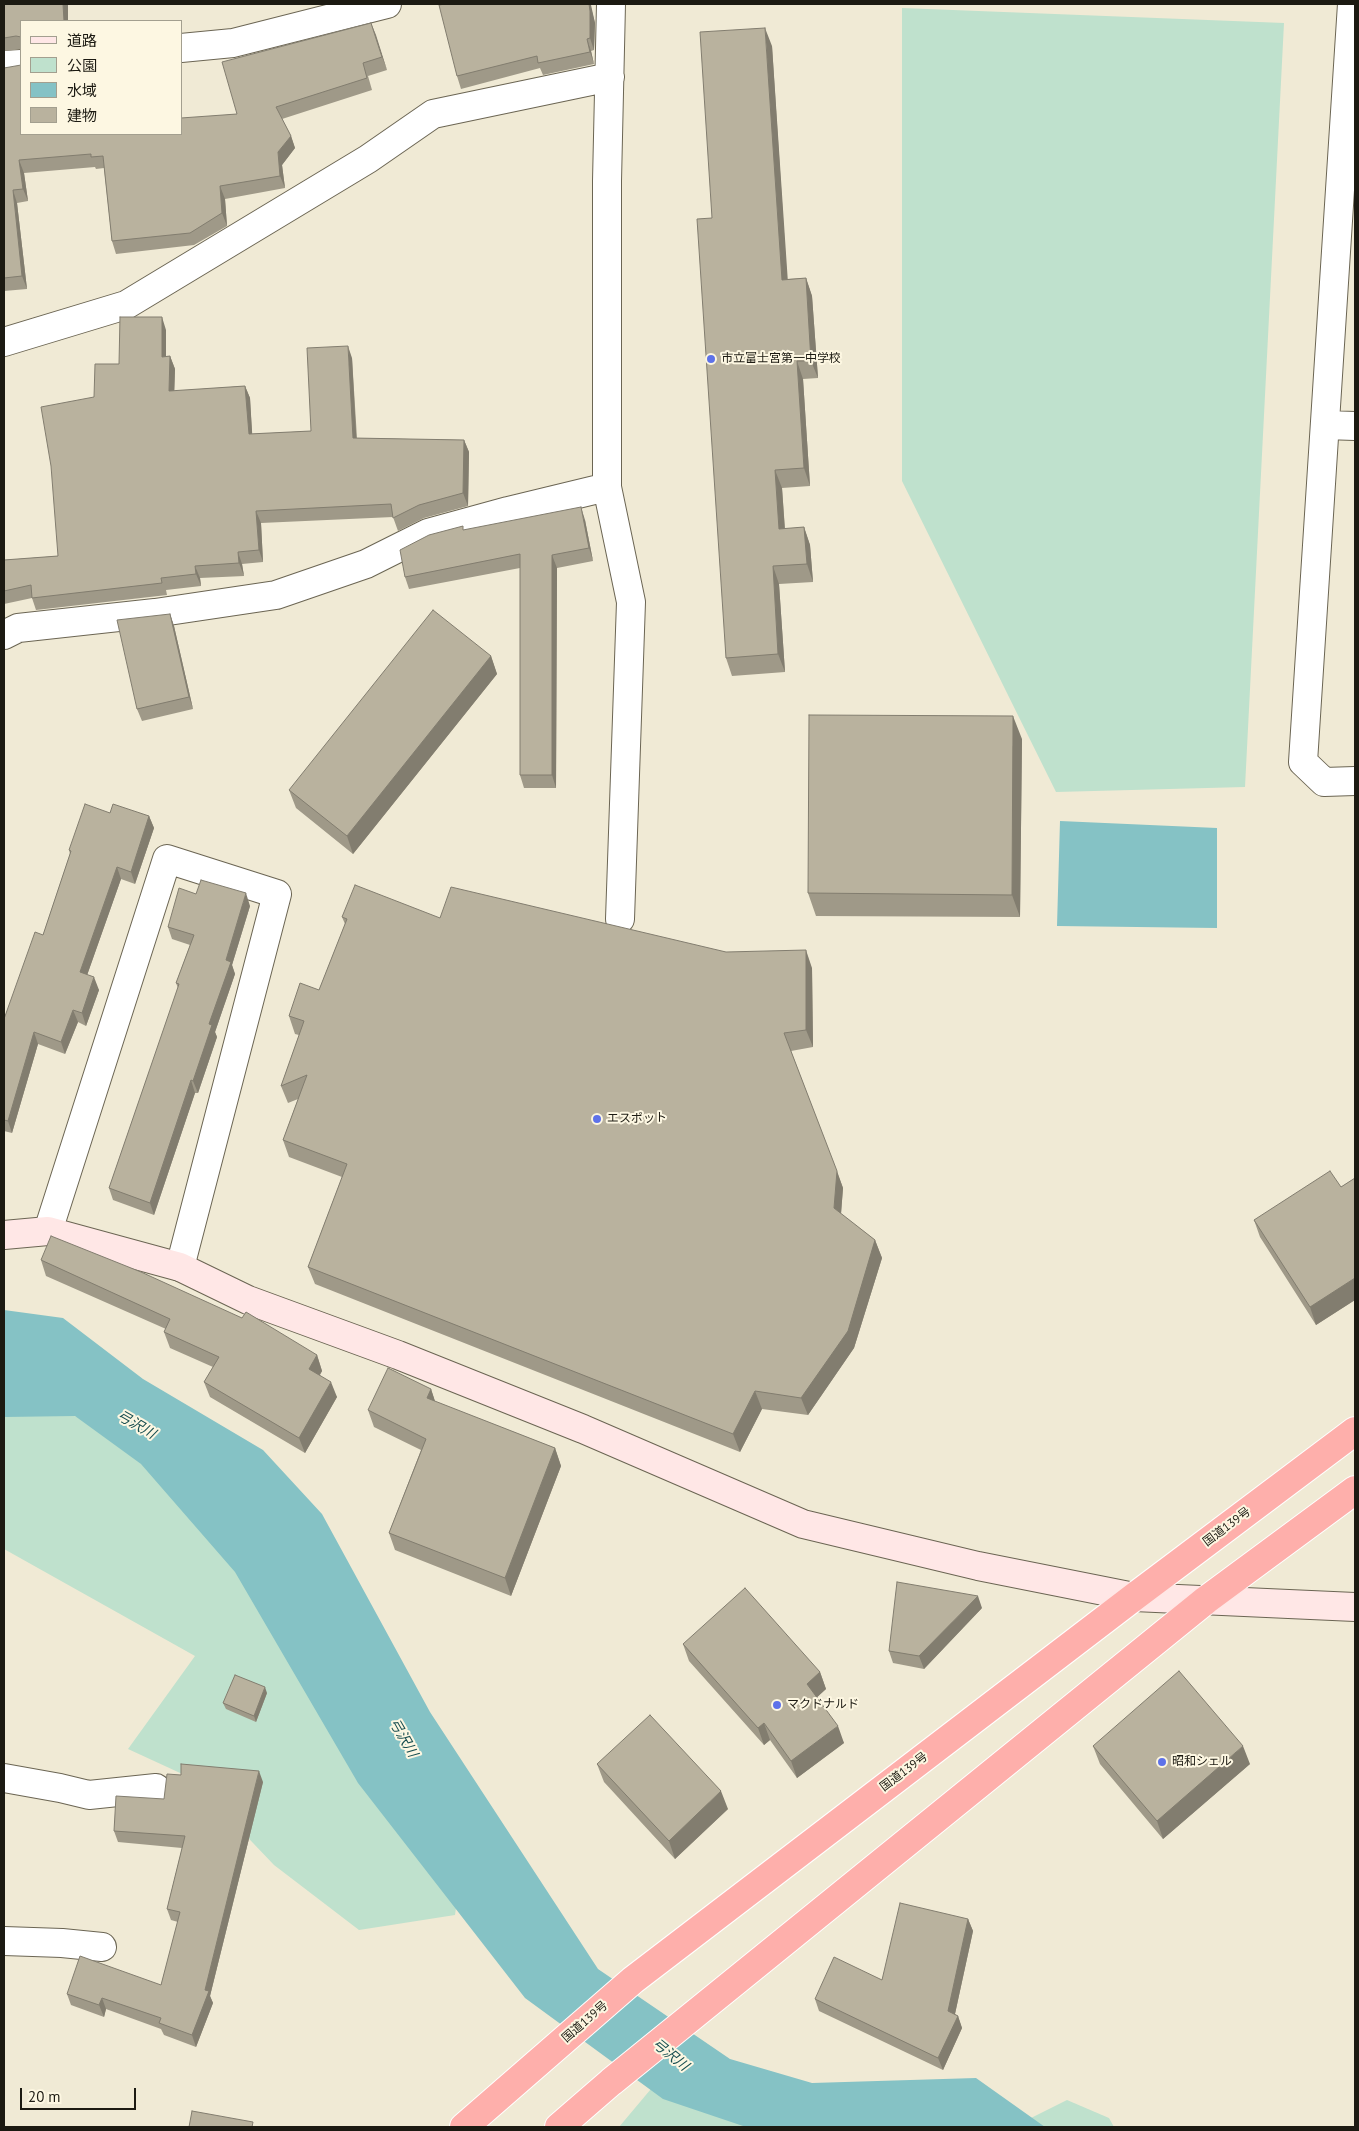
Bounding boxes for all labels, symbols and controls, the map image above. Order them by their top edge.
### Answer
legend [20,20,182,135]
text: 道路 [67,31,97,50]
text: 公園 [67,56,97,75]
text: 水域 [67,81,97,100]
text: 建物 [67,106,97,125]
place label: 市立富士宮第一中学校 [721,352,841,366]
marker: 市立富士宮第一中学校 [705,353,717,365]
place label: エスポット [607,1112,667,1126]
marker: エスポット [591,1113,603,1125]
water label: 弓沢川 [114,1407,158,1443]
street label: 国道139号 [1200,1505,1254,1549]
place label: マクドナルド [787,1698,859,1712]
marker: マクドナルド [771,1699,783,1711]
water label: 弓沢川 [385,1716,421,1760]
street label: 国道139号 [877,1750,931,1794]
place label: 昭和シェル [1172,1755,1232,1769]
marker: 昭和シェル [1156,1756,1168,1768]
street label: 国道139号 [559,1998,611,2046]
water label: 弓沢川 [648,2035,692,2075]
scale bar [22,2078,139,2110]
text: 20 m [28,2087,61,2106]

